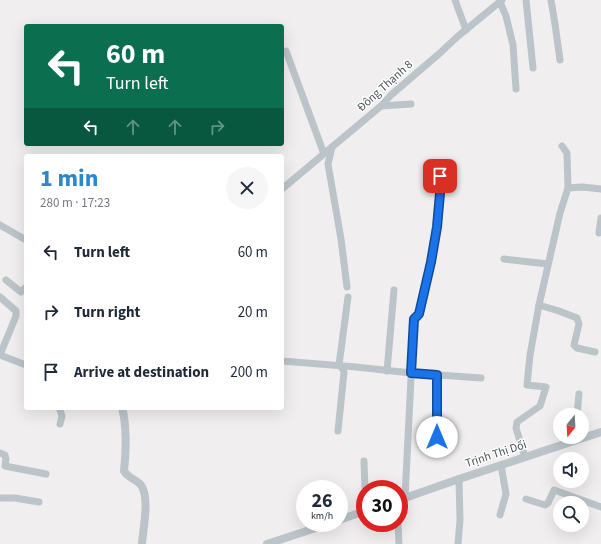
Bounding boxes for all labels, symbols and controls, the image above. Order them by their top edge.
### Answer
text: 60 m [106,34,165,74]
icon: left [40,40,92,92]
street label: Đông Thạnh 8 [353,56,417,116]
text: Turn left [106,71,168,96]
icon: left [80,116,102,138]
icon: ahead [122,116,144,138]
icon: ahead [164,116,186,138]
icon: right [206,116,228,138]
pin [423,159,457,193]
text: 1 min [40,161,98,196]
icon: arrive [429,165,451,187]
button: close [226,167,268,209]
text: 280 m · 17:23 [40,194,110,212]
icon: left [40,241,62,263]
text: Turn left [74,242,130,263]
text: 60 m [238,242,268,263]
icon: right [40,301,62,323]
text: Turn right [74,302,140,323]
text: 20 m [238,302,268,323]
icon: arrive [40,361,62,383]
text: Arrive at destination [74,362,209,383]
text: 200 m [230,362,268,383]
north arrow [553,408,589,444]
map controls [553,408,589,532]
position arrow [416,416,458,458]
street label: Trịnh Thị Dối [463,436,529,472]
button: sound [553,452,589,488]
speed limit sign: 30 [356,480,408,532]
text: 26 [311,487,333,515]
button: search [553,496,589,532]
text: km/h [311,509,333,523]

